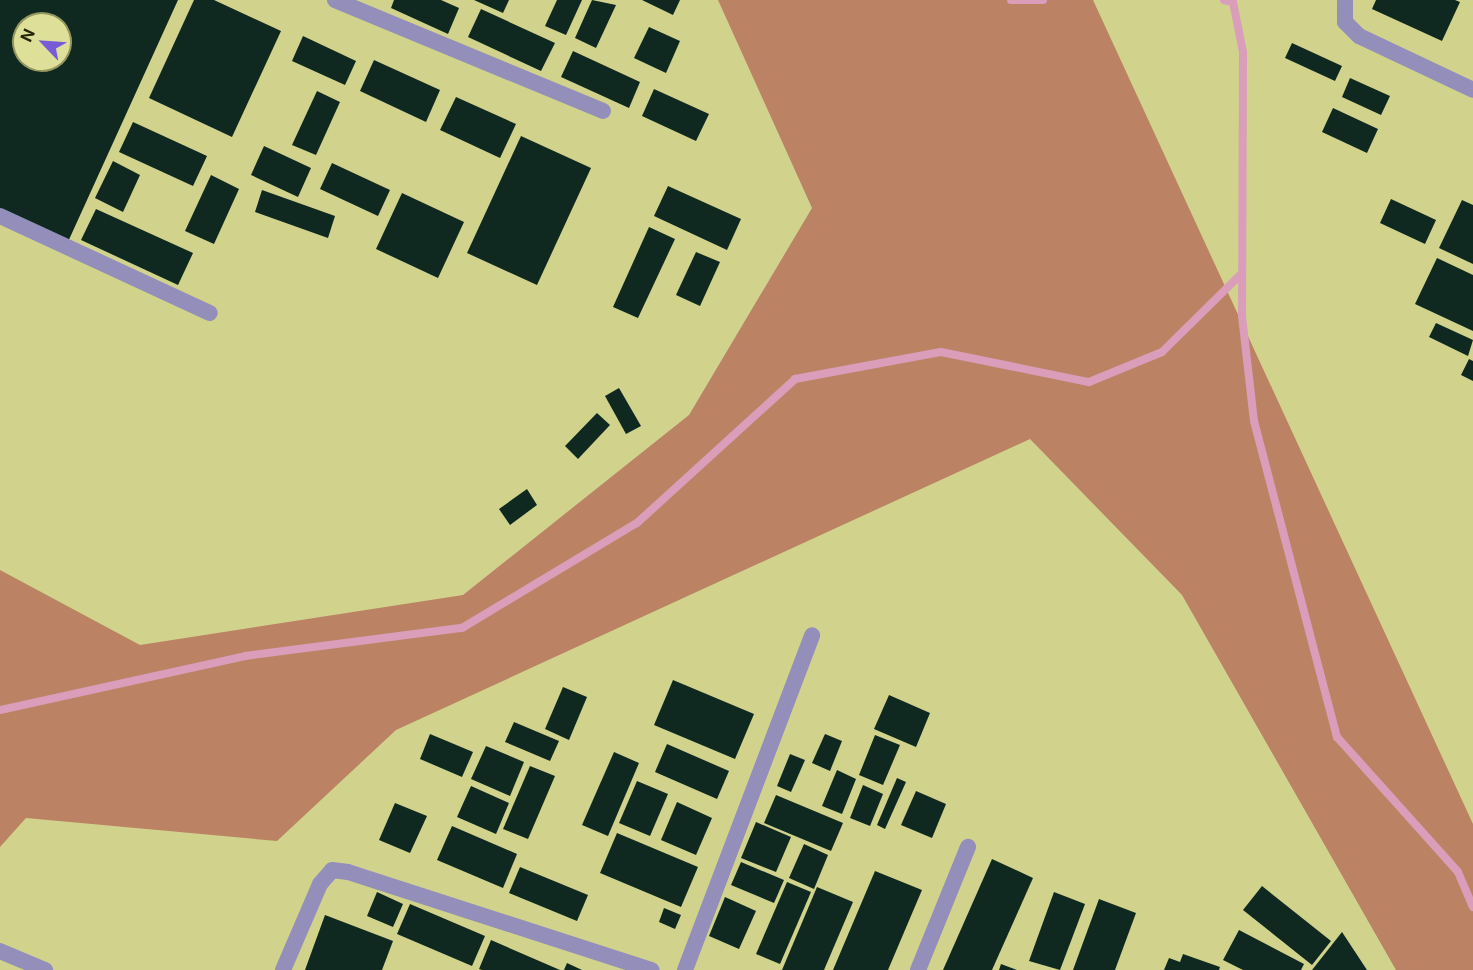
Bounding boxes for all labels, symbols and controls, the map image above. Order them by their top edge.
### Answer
north arrow [12,12,72,72]
text: N [16,25,39,45]

